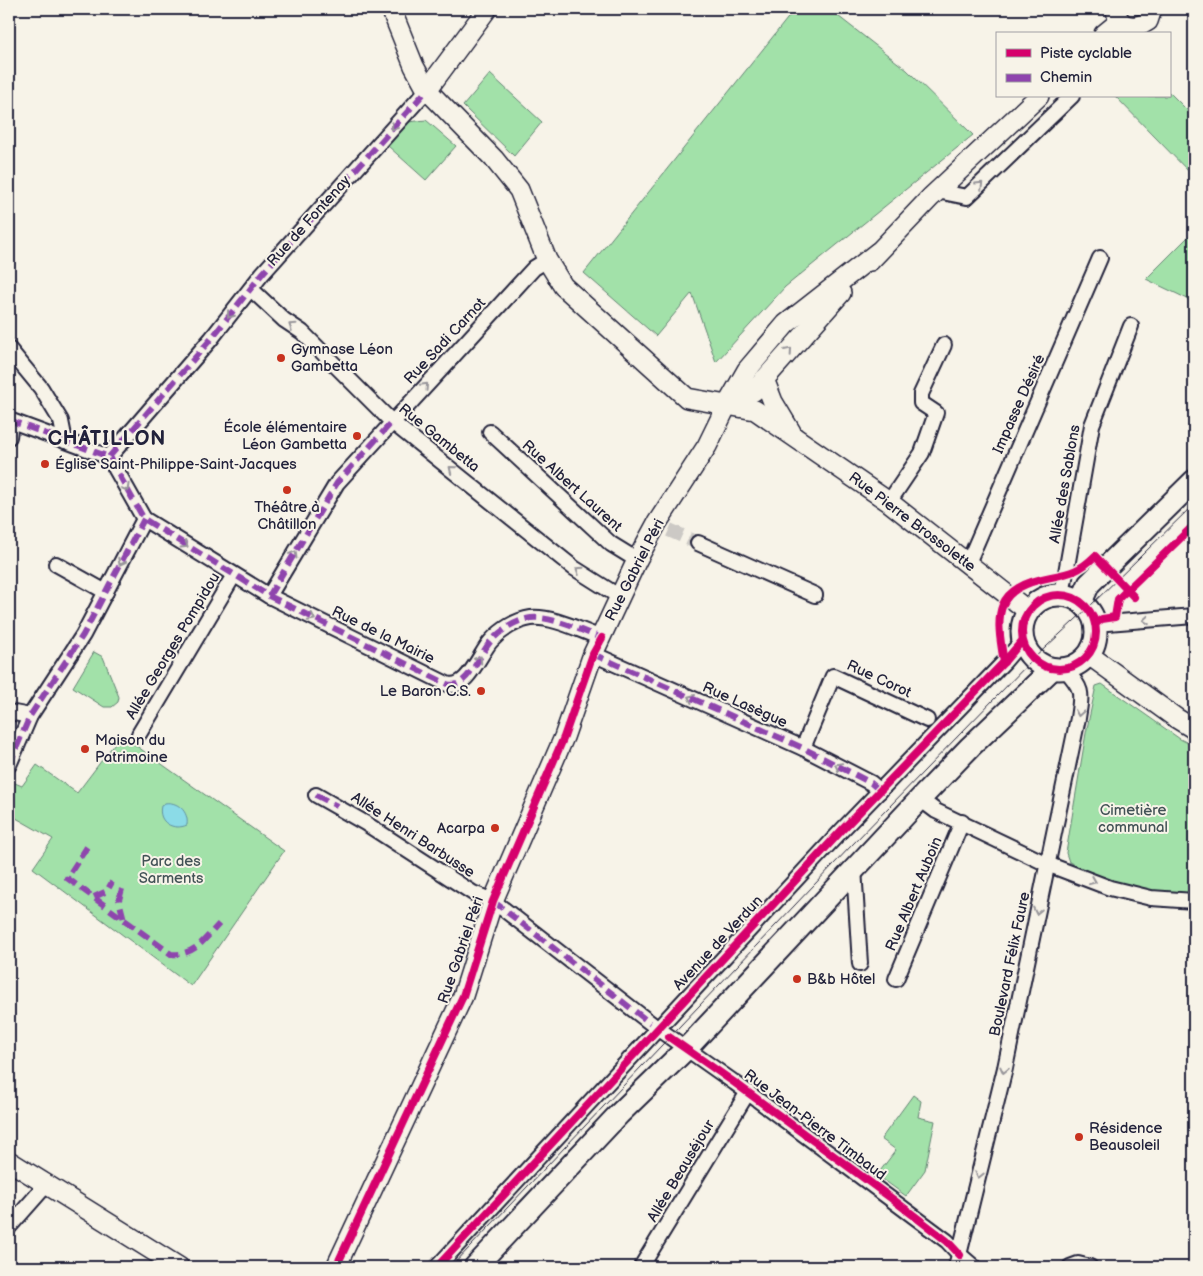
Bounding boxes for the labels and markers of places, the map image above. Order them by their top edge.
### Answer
place label: Gymnase Léon Gambetta [291,340,393,376]
marker: Gymnase Léon Gambetta [275,352,287,364]
place label: École élémentaire Léon Gambetta [224,418,347,454]
marker: École élémentaire Léon Gambetta [351,430,363,442]
place label: Église Saint-Philippe-Saint-Jacques [55,455,297,474]
marker: Église Saint-Philippe-Saint-Jacques [39,458,51,470]
marker: Théâtre à Châtillon [281,484,293,496]
place label: Théâtre à Châtillon [254,498,320,534]
place label: Le Baron C.S. [380,682,471,701]
marker: Le Baron C.S. [475,685,487,697]
place label: Maison du Patrimoine [95,731,168,767]
marker: Maison du Patrimoine [79,743,91,755]
place label: Acarpa [437,819,485,838]
marker: Acarpa [489,822,501,834]
place label: B&b Hôtel [807,970,875,989]
marker: B&b Hôtel [791,973,803,985]
place label: Résidence Beausoleil [1089,1119,1163,1155]
marker: Résidence Beausoleil [1073,1131,1085,1143]

